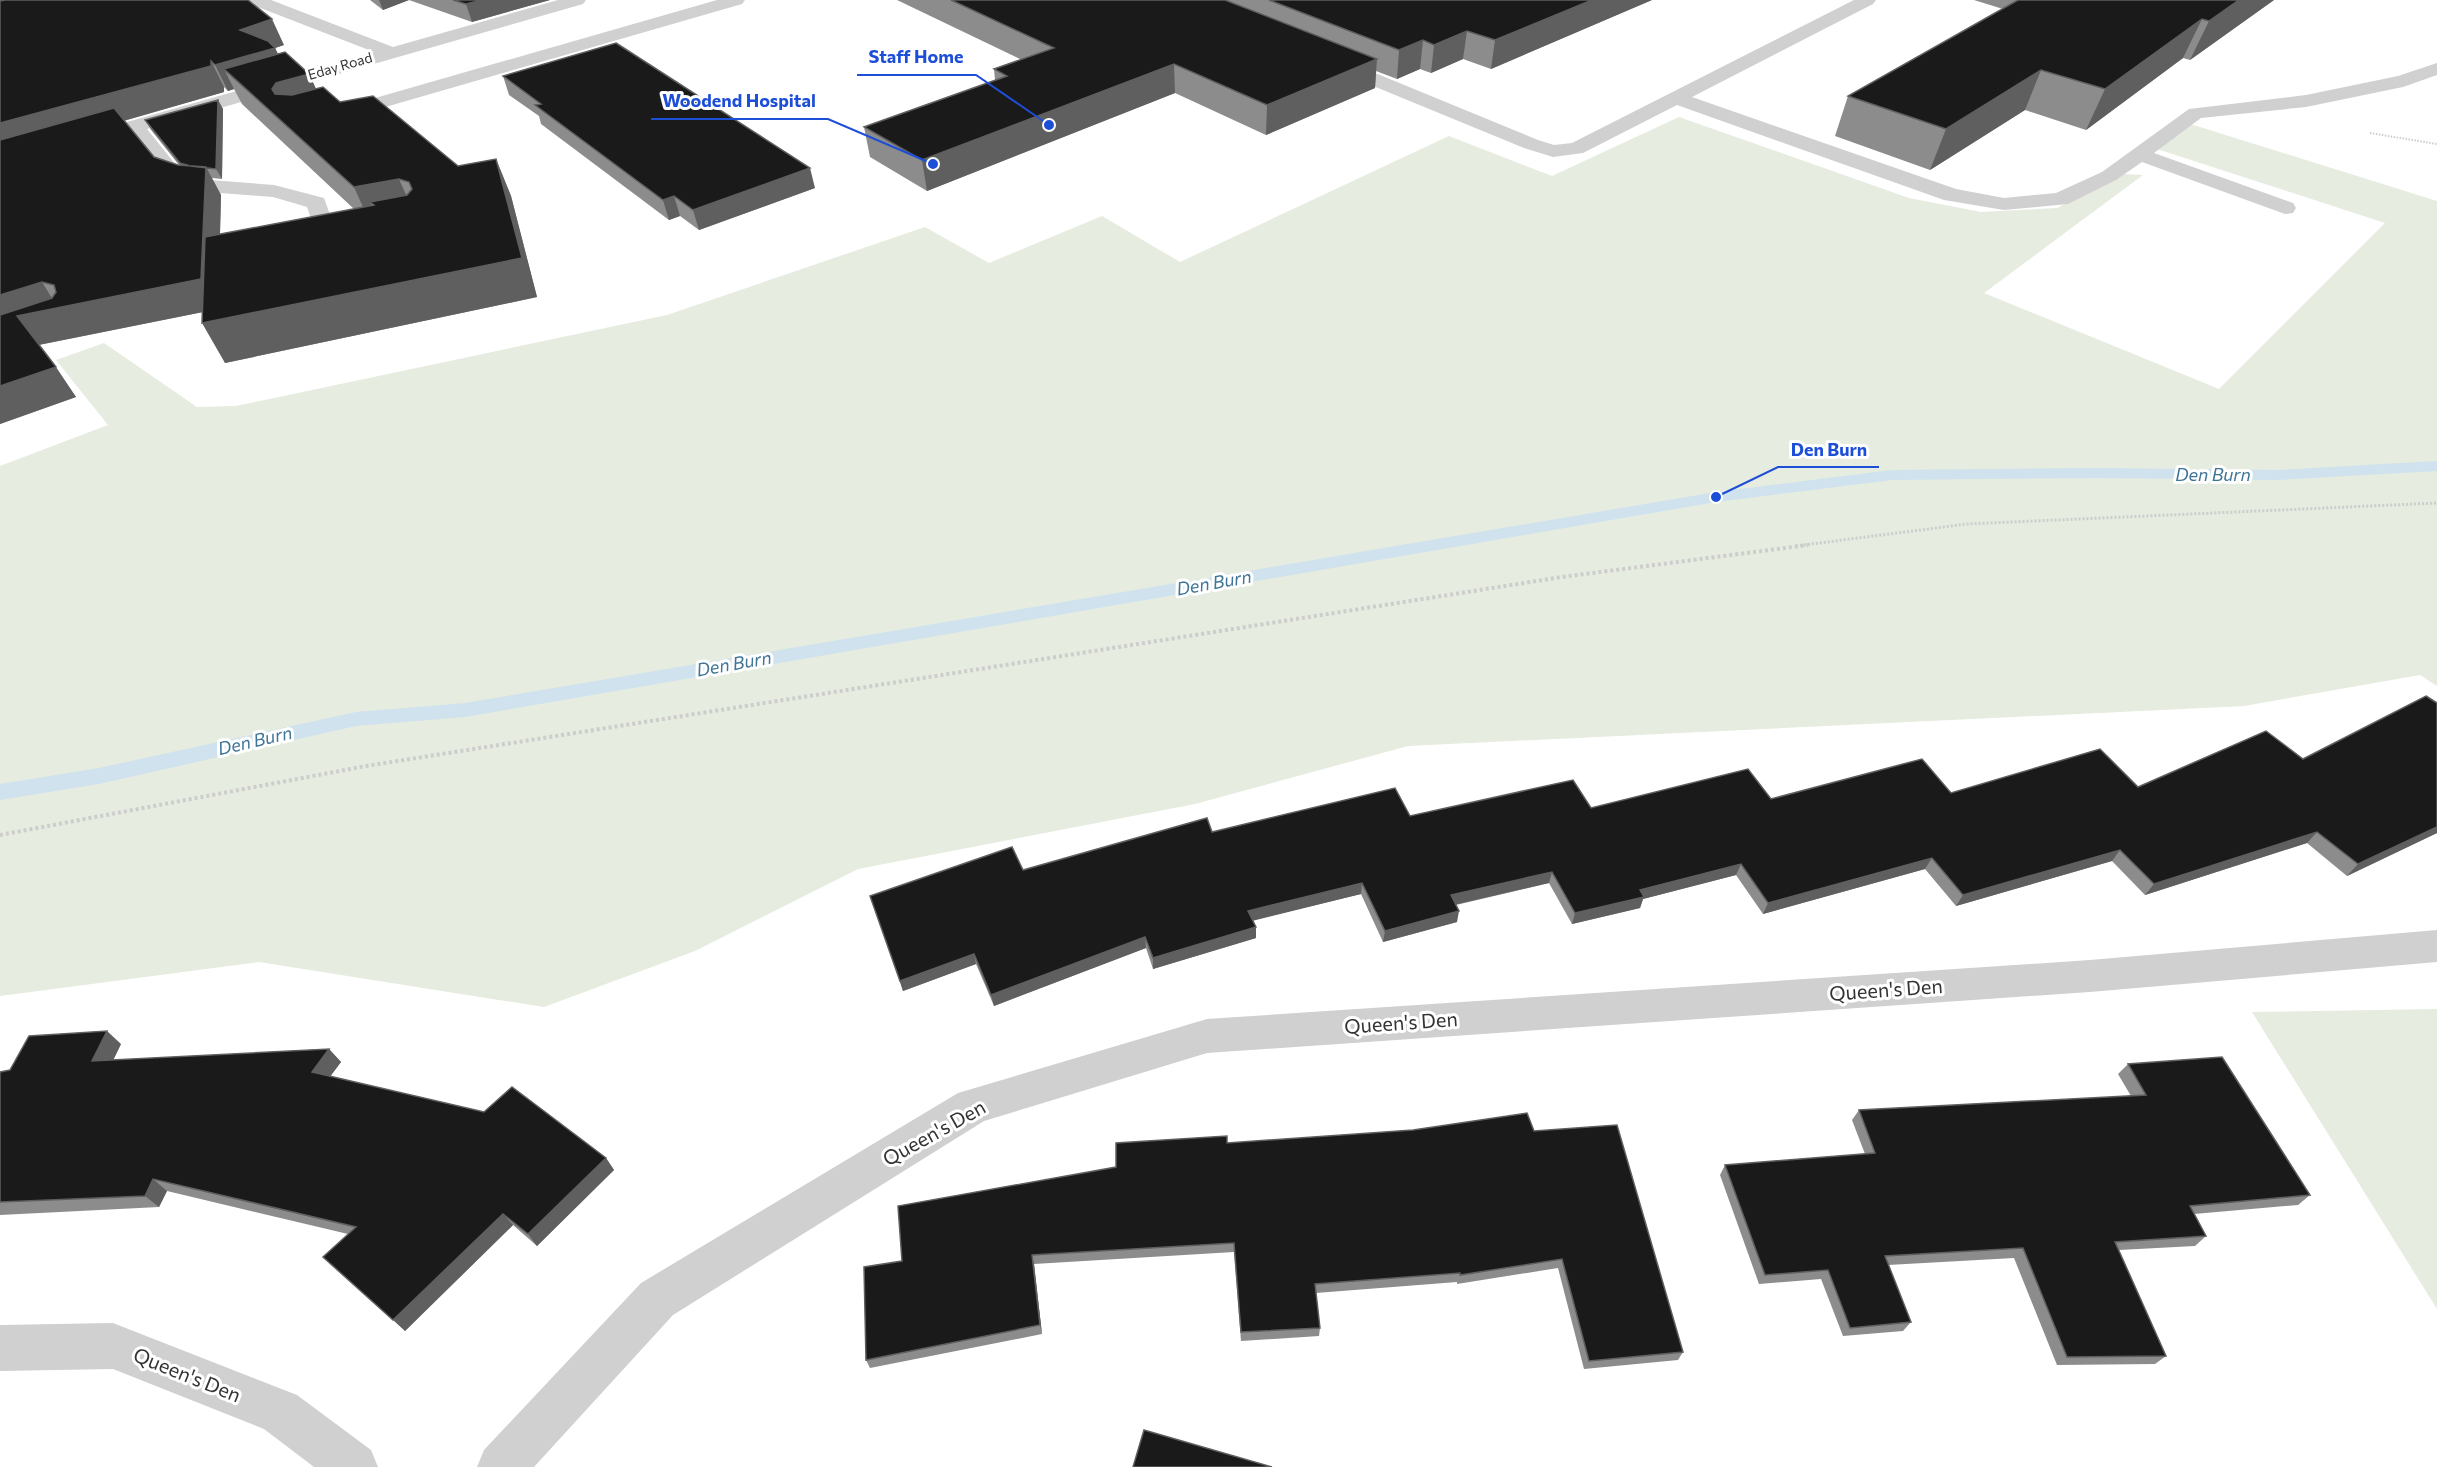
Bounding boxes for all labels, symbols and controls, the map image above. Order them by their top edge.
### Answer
callout: Staff Home [857,39,976,75]
text: Staff Home [869,45,963,67]
street label: Eday Road [306,48,374,83]
callout: Woodend Hospital [651,83,828,119]
text: Woodend Hospital [662,89,816,111]
callout: Den Burn [1778,431,1879,467]
text: Den Burn [1791,438,1867,460]
water label: Den Burn [2175,463,2251,485]
water label: Den Burn [1175,565,1253,599]
water label: Den Burn [695,646,773,680]
water label: Den Burn [215,721,294,759]
street label: Queen's Den [1828,973,1944,1005]
street label: Queen's Den [1343,1006,1459,1038]
street label: Queen's Den [878,1094,989,1170]
street label: Queen's Den [130,1342,245,1407]

